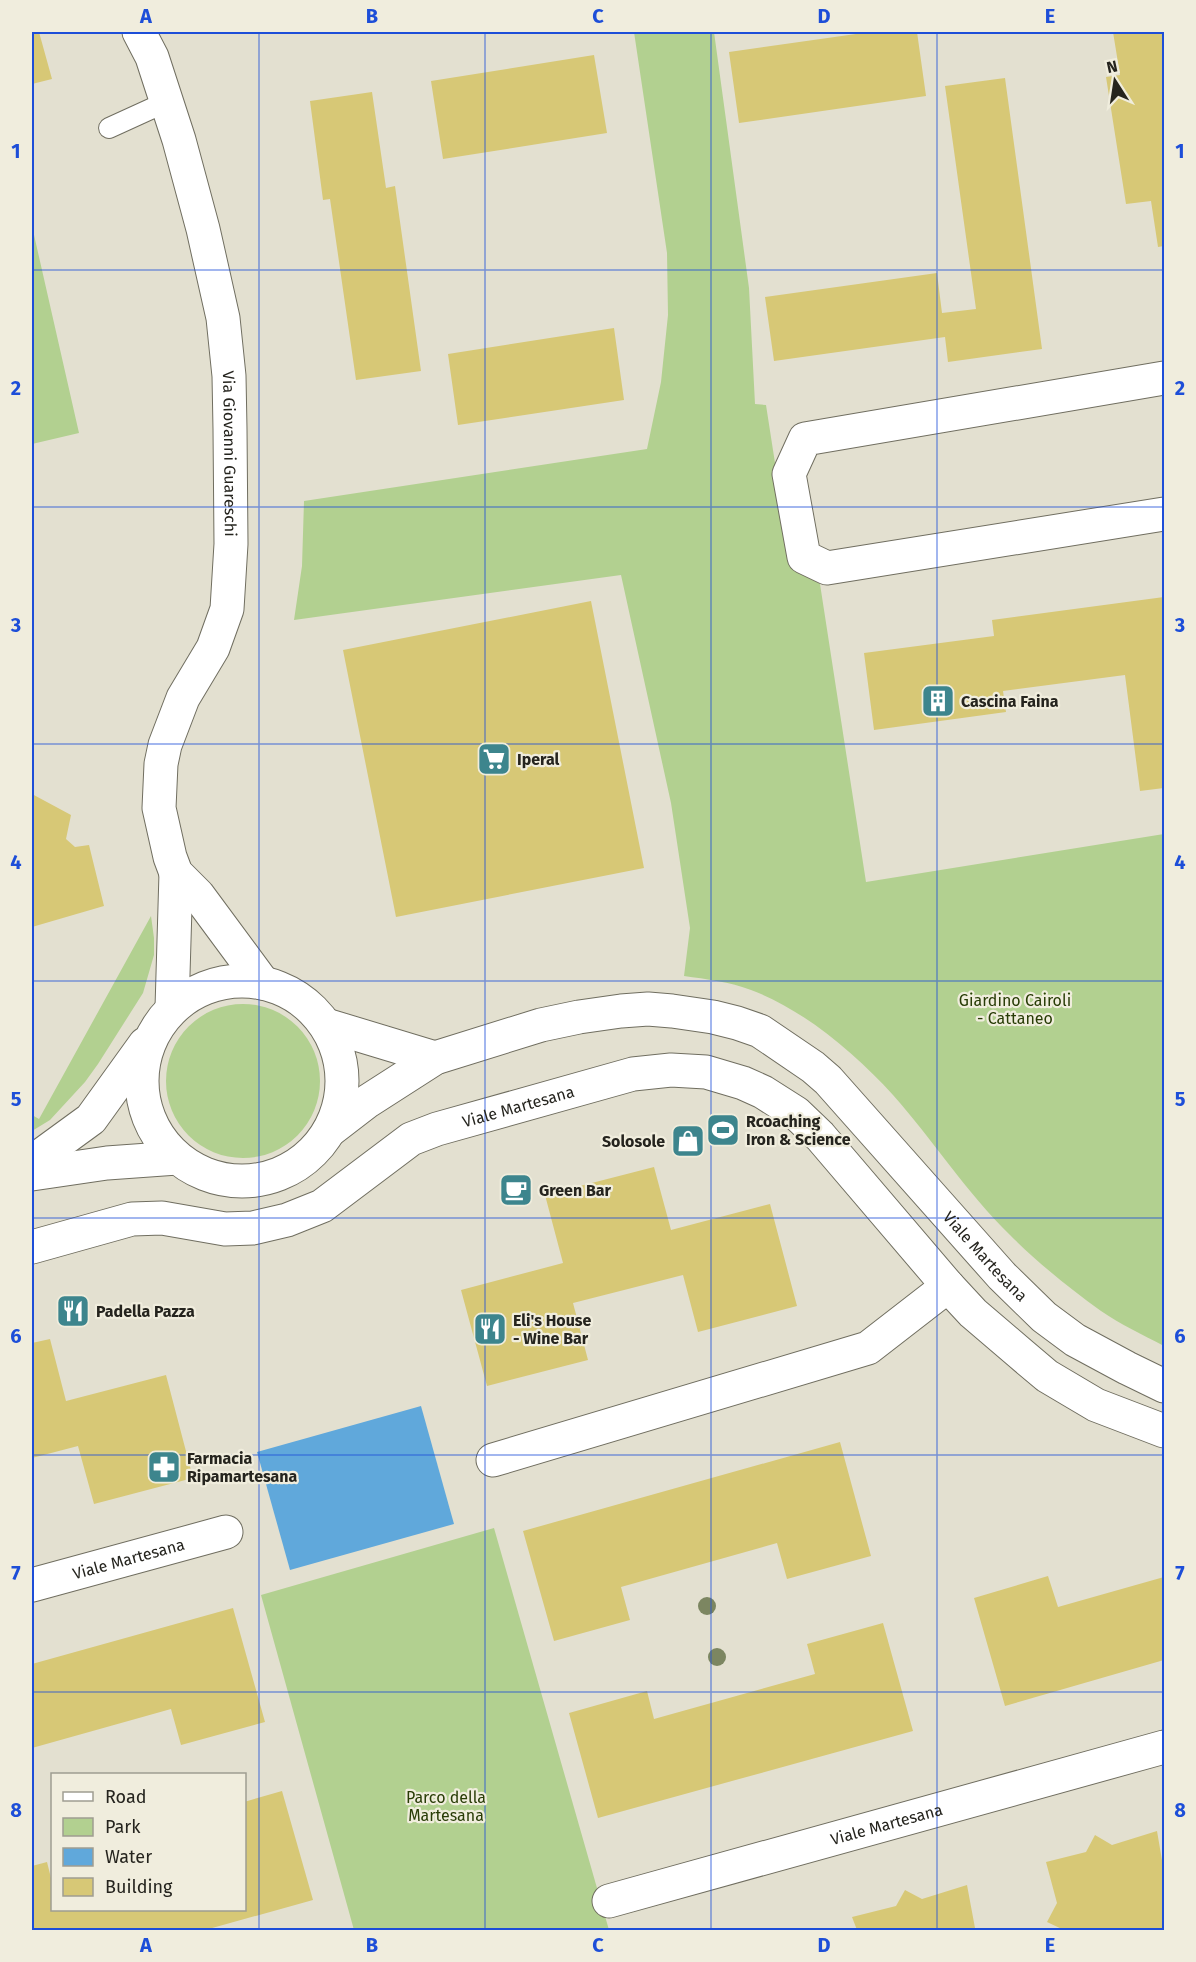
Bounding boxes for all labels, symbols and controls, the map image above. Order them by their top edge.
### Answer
text: A [139,4,153,28]
text: B [366,4,378,28]
text: C [592,4,604,28]
text: D [817,4,831,28]
text: E [1045,4,1055,28]
north arrow [1085,51,1145,111]
text: N [1105,56,1119,77]
text: 1 [11,139,21,163]
text: 1 [1175,139,1185,163]
street label: Via Giovanni Guareschi [219,370,240,537]
text: 2 [11,376,21,400]
text: 2 [1175,376,1185,400]
text: 3 [10,613,21,637]
text: 3 [1174,613,1185,637]
building icon: Cascina Faina [920,683,956,719]
place label: Cascina Faina [961,692,1059,711]
supermarket icon: Iperal [476,741,512,777]
place label: Iperal [517,750,560,769]
text: 4 [10,850,22,874]
text: 4 [1174,850,1186,874]
park label: Giardino Cairoli - Cattaneo [959,991,1071,1028]
street label: Viale Martesana [460,1082,576,1131]
text: 5 [11,1087,22,1111]
text: 5 [1175,1087,1186,1111]
sports icon: Rcoaching Iron & Science [705,1112,741,1148]
place label: Rcoaching Iron & Science [746,1112,851,1149]
shop icon: Solosole [670,1123,706,1159]
place label: Solosole [602,1132,665,1151]
cafe icon: Green Bar [498,1172,534,1208]
place label: Green Bar [539,1181,612,1200]
street label: Viale Martesana [939,1208,1031,1305]
restaurant icon: Padella Pazza [55,1293,91,1329]
place label: Padella Pazza [96,1302,195,1321]
restaurant icon: Eli's House - Wine Bar [472,1311,508,1347]
place label: Eli's House - Wine Bar [513,1311,592,1348]
text: 6 [10,1324,22,1348]
text: 6 [1174,1324,1186,1348]
pharmacy icon: Farmacia Ripamartesana [146,1449,182,1485]
place label: Farmacia Ripamartesana [187,1449,298,1486]
street label: Viale Martesana [70,1535,187,1583]
text: 7 [11,1561,21,1585]
text: 7 [1175,1561,1185,1585]
legend [51,1773,246,1911]
text: Road [105,1786,147,1808]
park label: Parco della Martesana [406,1788,486,1825]
text: 8 [10,1798,22,1822]
text: 8 [1174,1798,1186,1822]
street label: Viale Martesana [829,1800,945,1849]
text: Park [105,1816,141,1838]
text: Water [105,1846,152,1868]
text: Building [105,1876,173,1898]
text: A [139,1933,153,1957]
text: B [366,1933,378,1957]
text: C [592,1933,604,1957]
text: D [817,1933,831,1957]
text: E [1045,1933,1055,1957]

